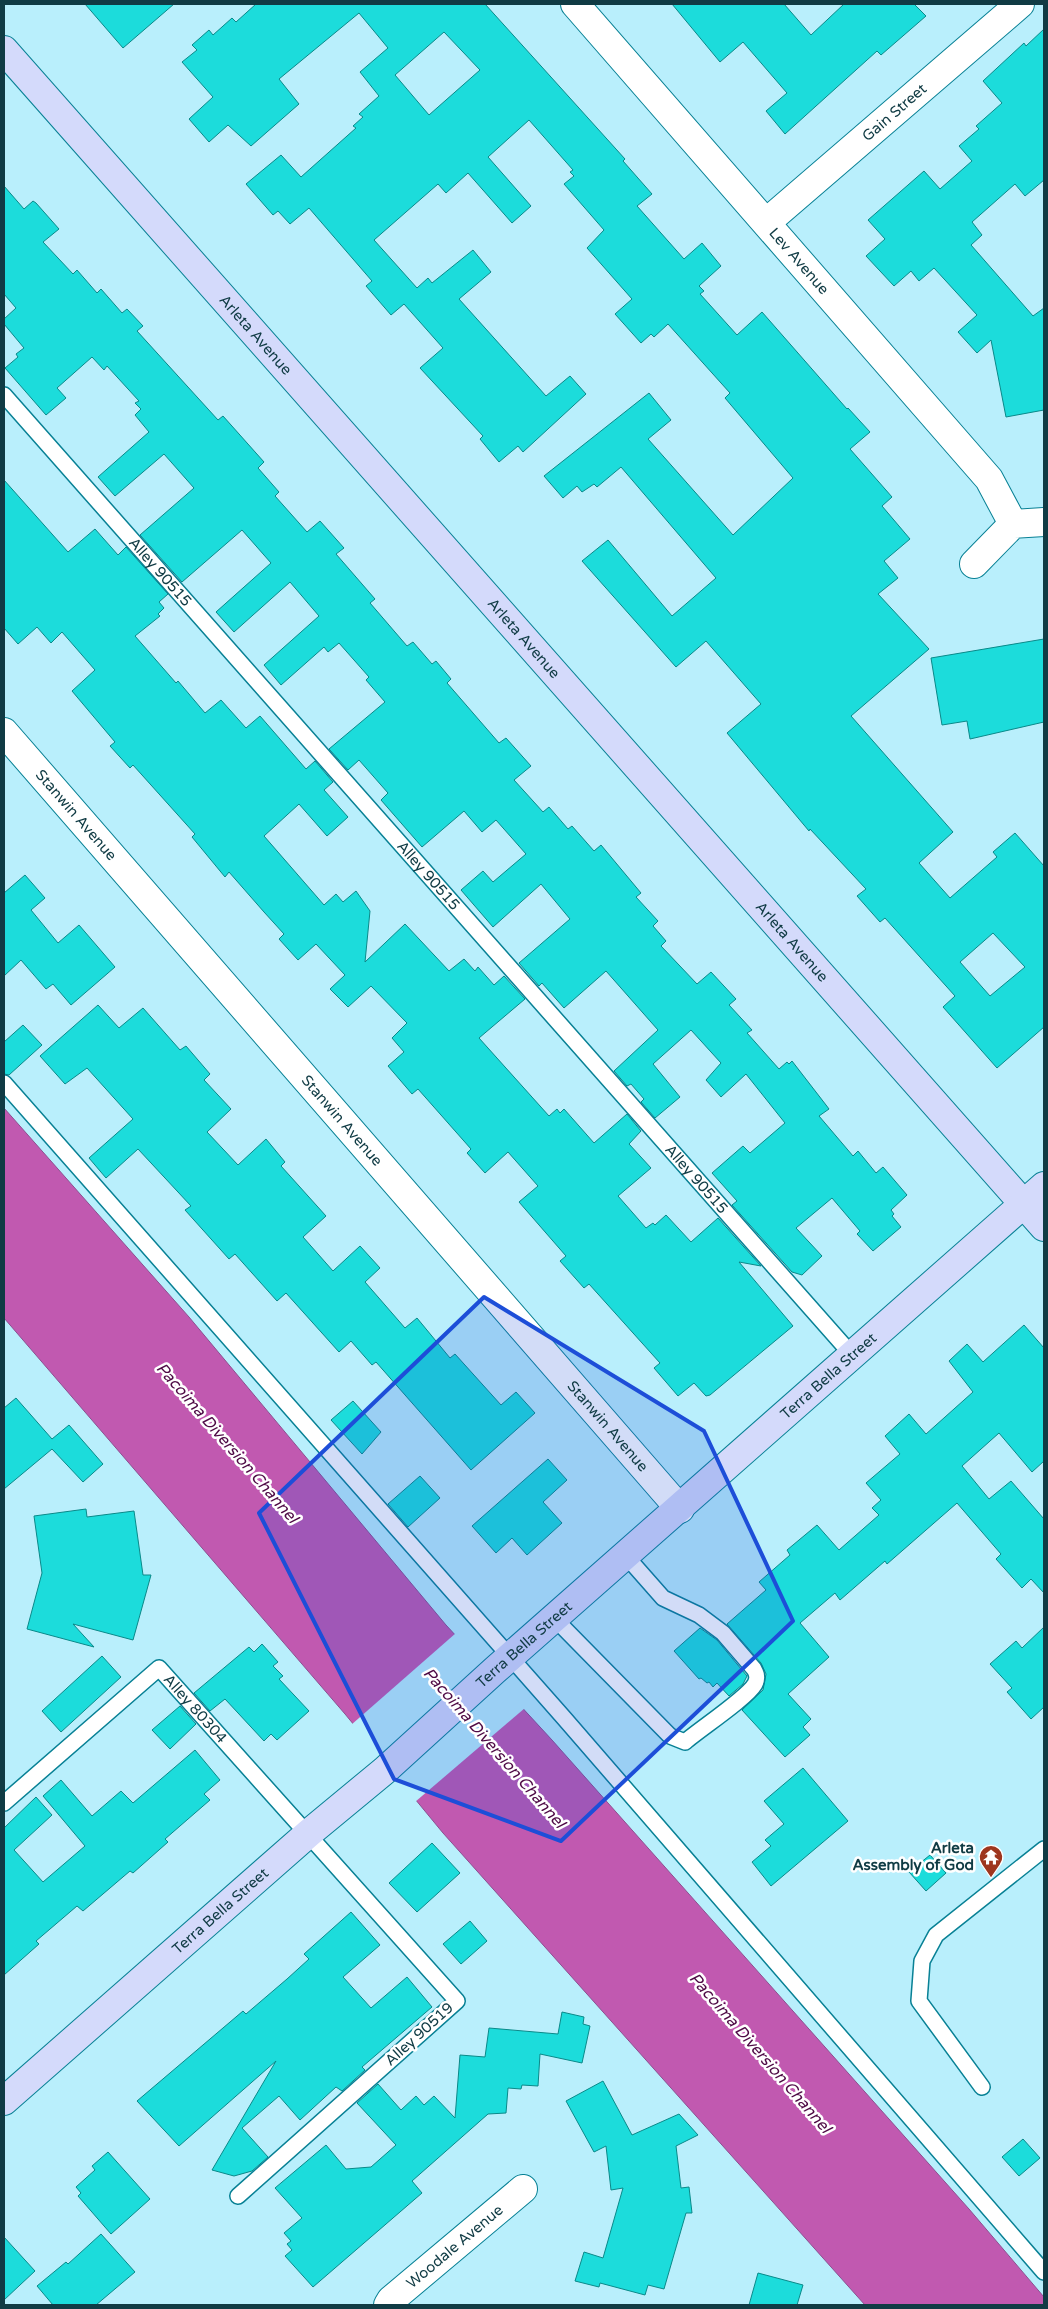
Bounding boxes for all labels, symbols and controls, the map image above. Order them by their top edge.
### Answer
street label: Gain Street [858,79,930,145]
street label: Lev Avenue [765,224,833,298]
street label: Arleta Avenue [215,291,296,379]
street label: Alley 90515 [125,534,196,610]
street label: Arleta Avenue [484,594,564,682]
street label: Stanwin Avenue [32,766,121,864]
street label: Alley 90515 [393,837,464,914]
street label: Arleta Avenue [752,898,832,986]
street label: Stanwin Avenue [298,1071,386,1170]
street label: Alley 90515 [661,1141,732,1217]
street label: Terra Bella Street [777,1329,880,1423]
water label: Pacoima Diversion Channel [152,1359,304,1529]
street label: Stanwin Avenue [563,1377,652,1475]
street label: Terra Bella Street [472,1597,576,1692]
water label: Pacoima Diversion Channel [419,1664,571,1834]
street label: Alley 80304 [160,1670,231,1747]
place label: Arleta Assembly of God [852,1839,974,1875]
temple icon: Arleta Assembly of God [978,1844,1004,1878]
street label: Terra Bella Street [169,1864,272,1958]
water label: Pacoima Diversion Channel [685,1969,837,2139]
street label: Alley 90519 [381,1999,457,2069]
street label: Woodale Avenue [403,2201,507,2292]

